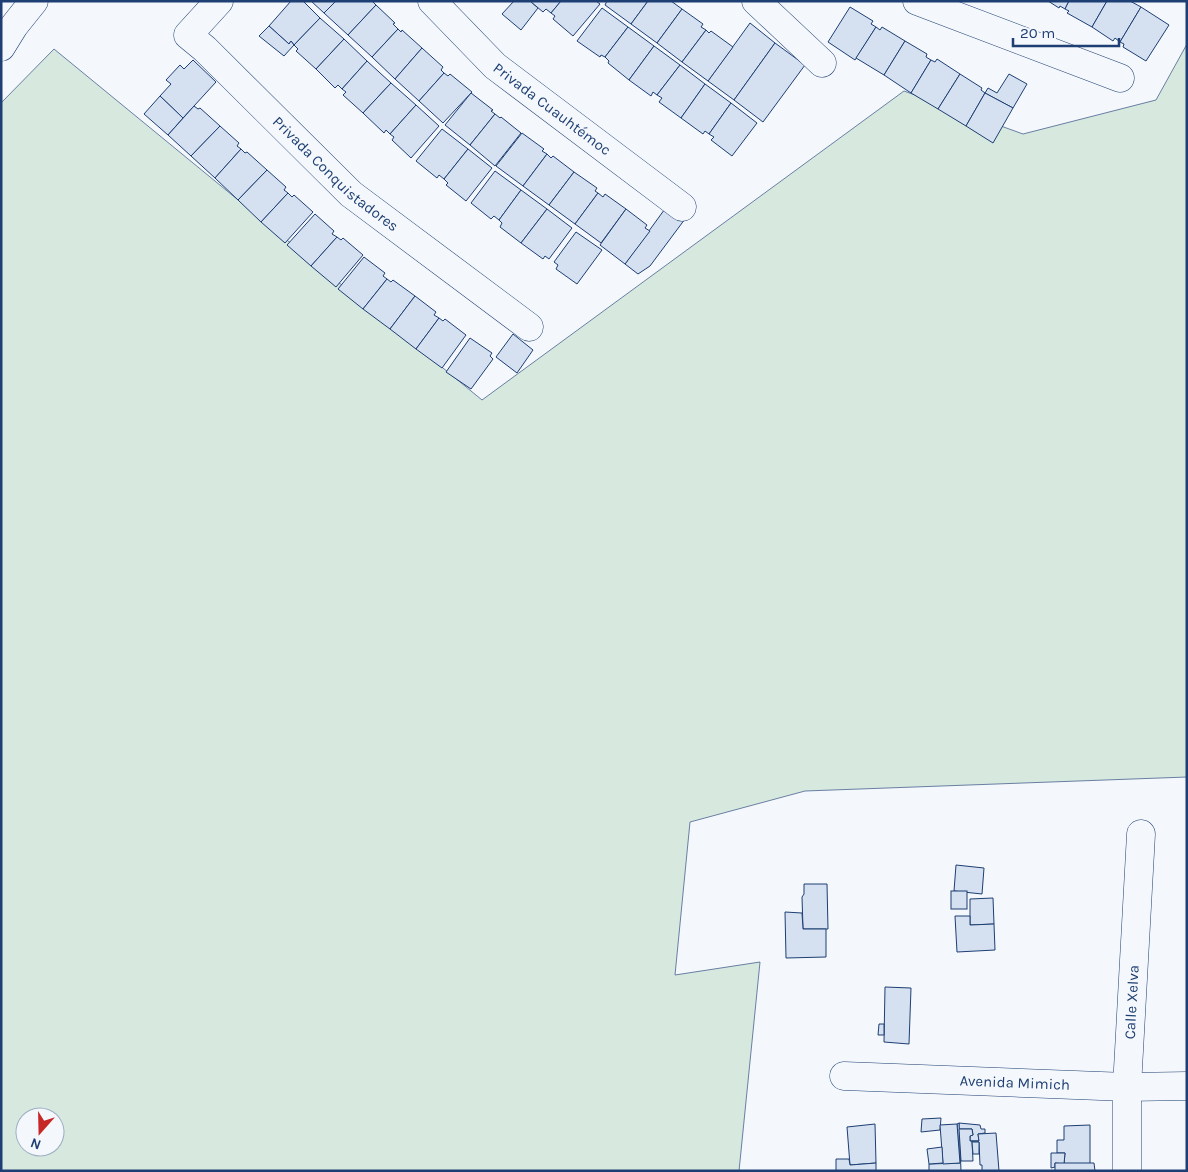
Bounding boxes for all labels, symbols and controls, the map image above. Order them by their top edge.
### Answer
scale bar [1013,15,1119,47]
text: 20 m [1020,24,1055,42]
street label: Privada Cuauhtémoc [490,59,615,159]
street label: Privada Conquistadores [269,113,402,235]
street label: Calle Xelva [1121,964,1143,1040]
street label: Avenida Mimich [959,1072,1070,1094]
north arrow [15,1107,65,1157]
text: N [28,1134,43,1153]

